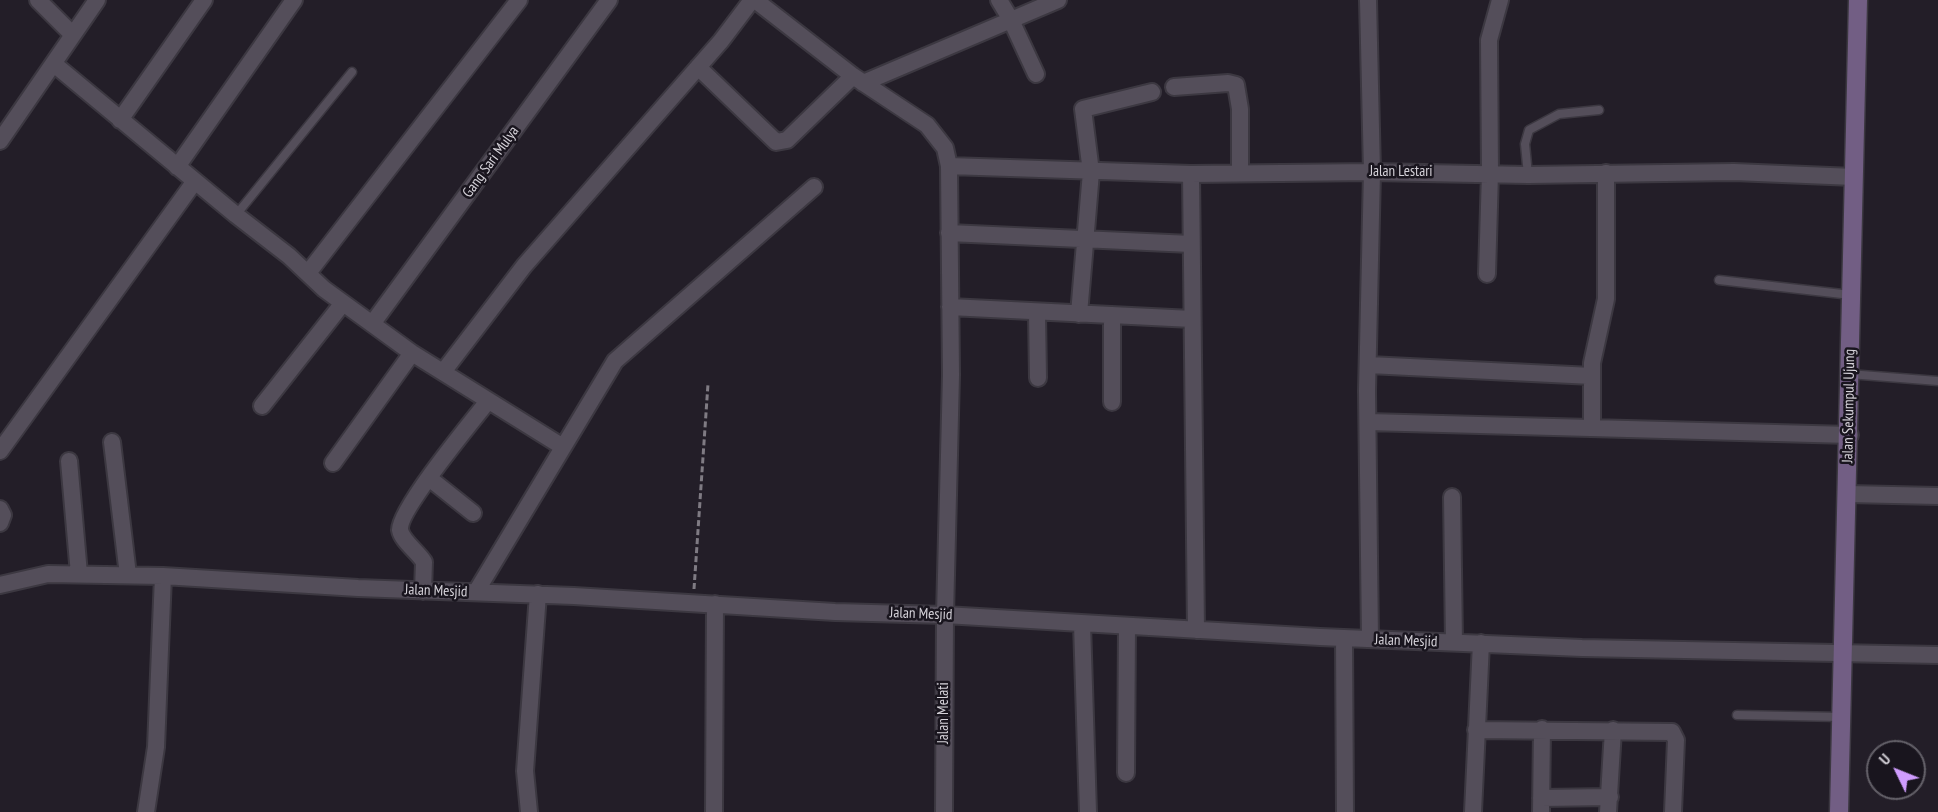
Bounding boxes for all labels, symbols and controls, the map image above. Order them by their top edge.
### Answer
street label: Gang Sari Mulya [459,123,523,201]
street label: Jalan Lestari [1369,163,1433,181]
street label: Jalan Sekumpul Ujung [1839,349,1859,463]
street label: Jalan Mesjid [404,581,468,601]
street label: Jalan Mesjid [889,604,953,624]
street label: Jalan Mesjid [1374,631,1438,651]
street label: Jalan Melati [935,682,953,744]
north arrow [1866,740,1926,800]
text: U [1874,749,1894,769]

